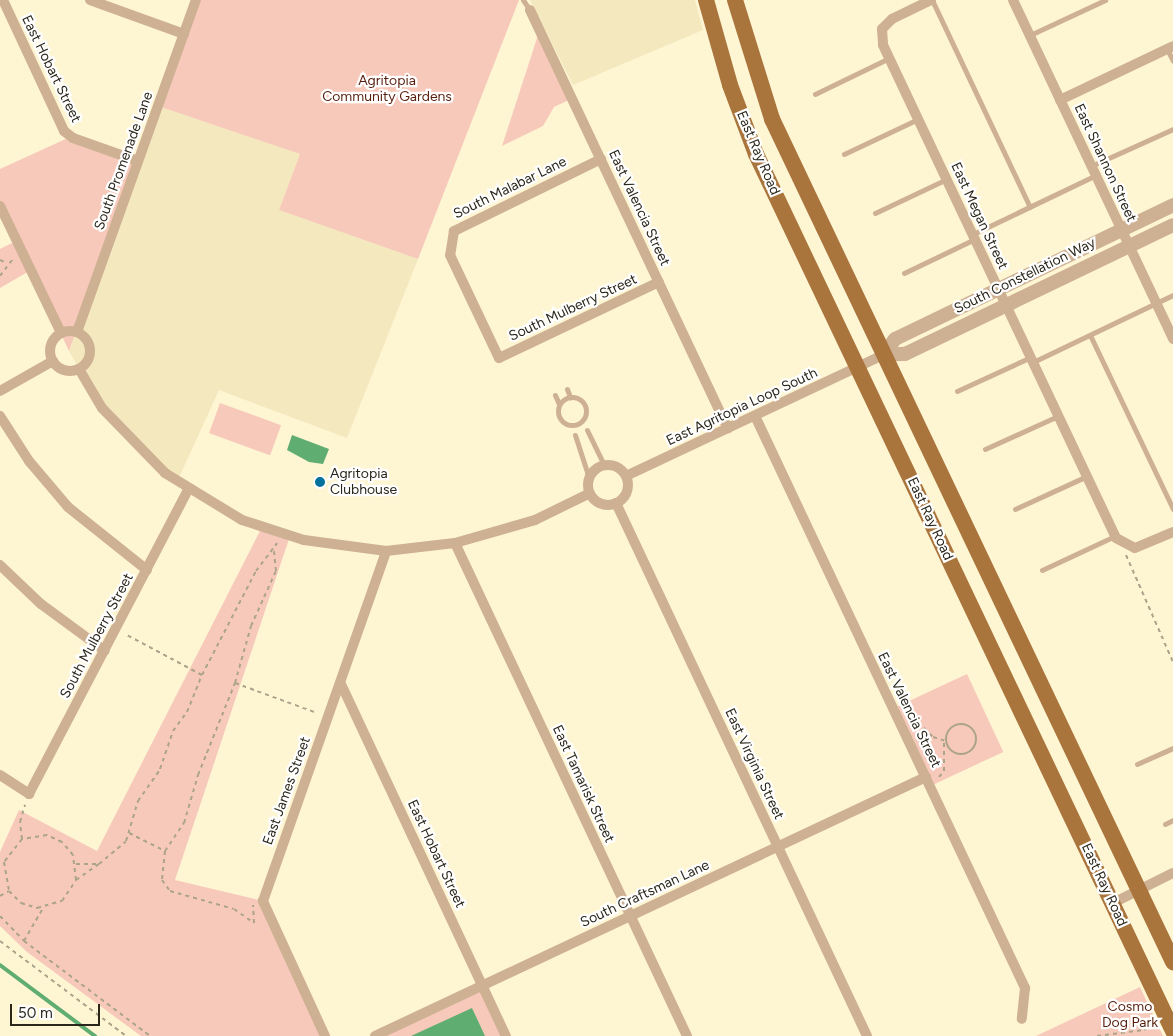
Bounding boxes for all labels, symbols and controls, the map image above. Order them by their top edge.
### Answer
street label: East Hobart Street [18,13,84,125]
park label: Agritopia Community Gardens [322,73,452,105]
street label: South Promenade Lane [91,90,157,232]
street label: East Shannon Street [1070,101,1140,225]
street label: East Ray Road [733,109,783,197]
street label: East Valencia Street [605,147,673,269]
street label: South Malabar Lane [451,153,569,223]
street label: East Megan Street [947,160,1011,272]
street label: South Constellation Way [952,234,1098,318]
street label: South Mulberry Street [506,271,640,345]
street label: East Agritopia Loop South [664,365,820,449]
place label: Agritopia Clubhouse [330,466,397,498]
street label: East Ray Road [903,475,957,563]
marker: Agritopia Clubhouse [314,476,326,488]
street label: South Mulberry Street [57,571,137,701]
street label: East Valencia Street [874,650,944,770]
street label: East Virginia Street [721,706,787,822]
street label: East Tamarisk Street [548,723,618,845]
street label: East James Street [260,735,314,847]
street label: East Hobart Street [404,797,468,911]
street label: East Ray Road [1077,841,1131,929]
street label: South Craftsman Lane [578,857,712,931]
scale bar [12,994,102,1026]
park label: Cosmo Dog Park [1102,999,1158,1032]
text: 50 m [18,1004,53,1022]

